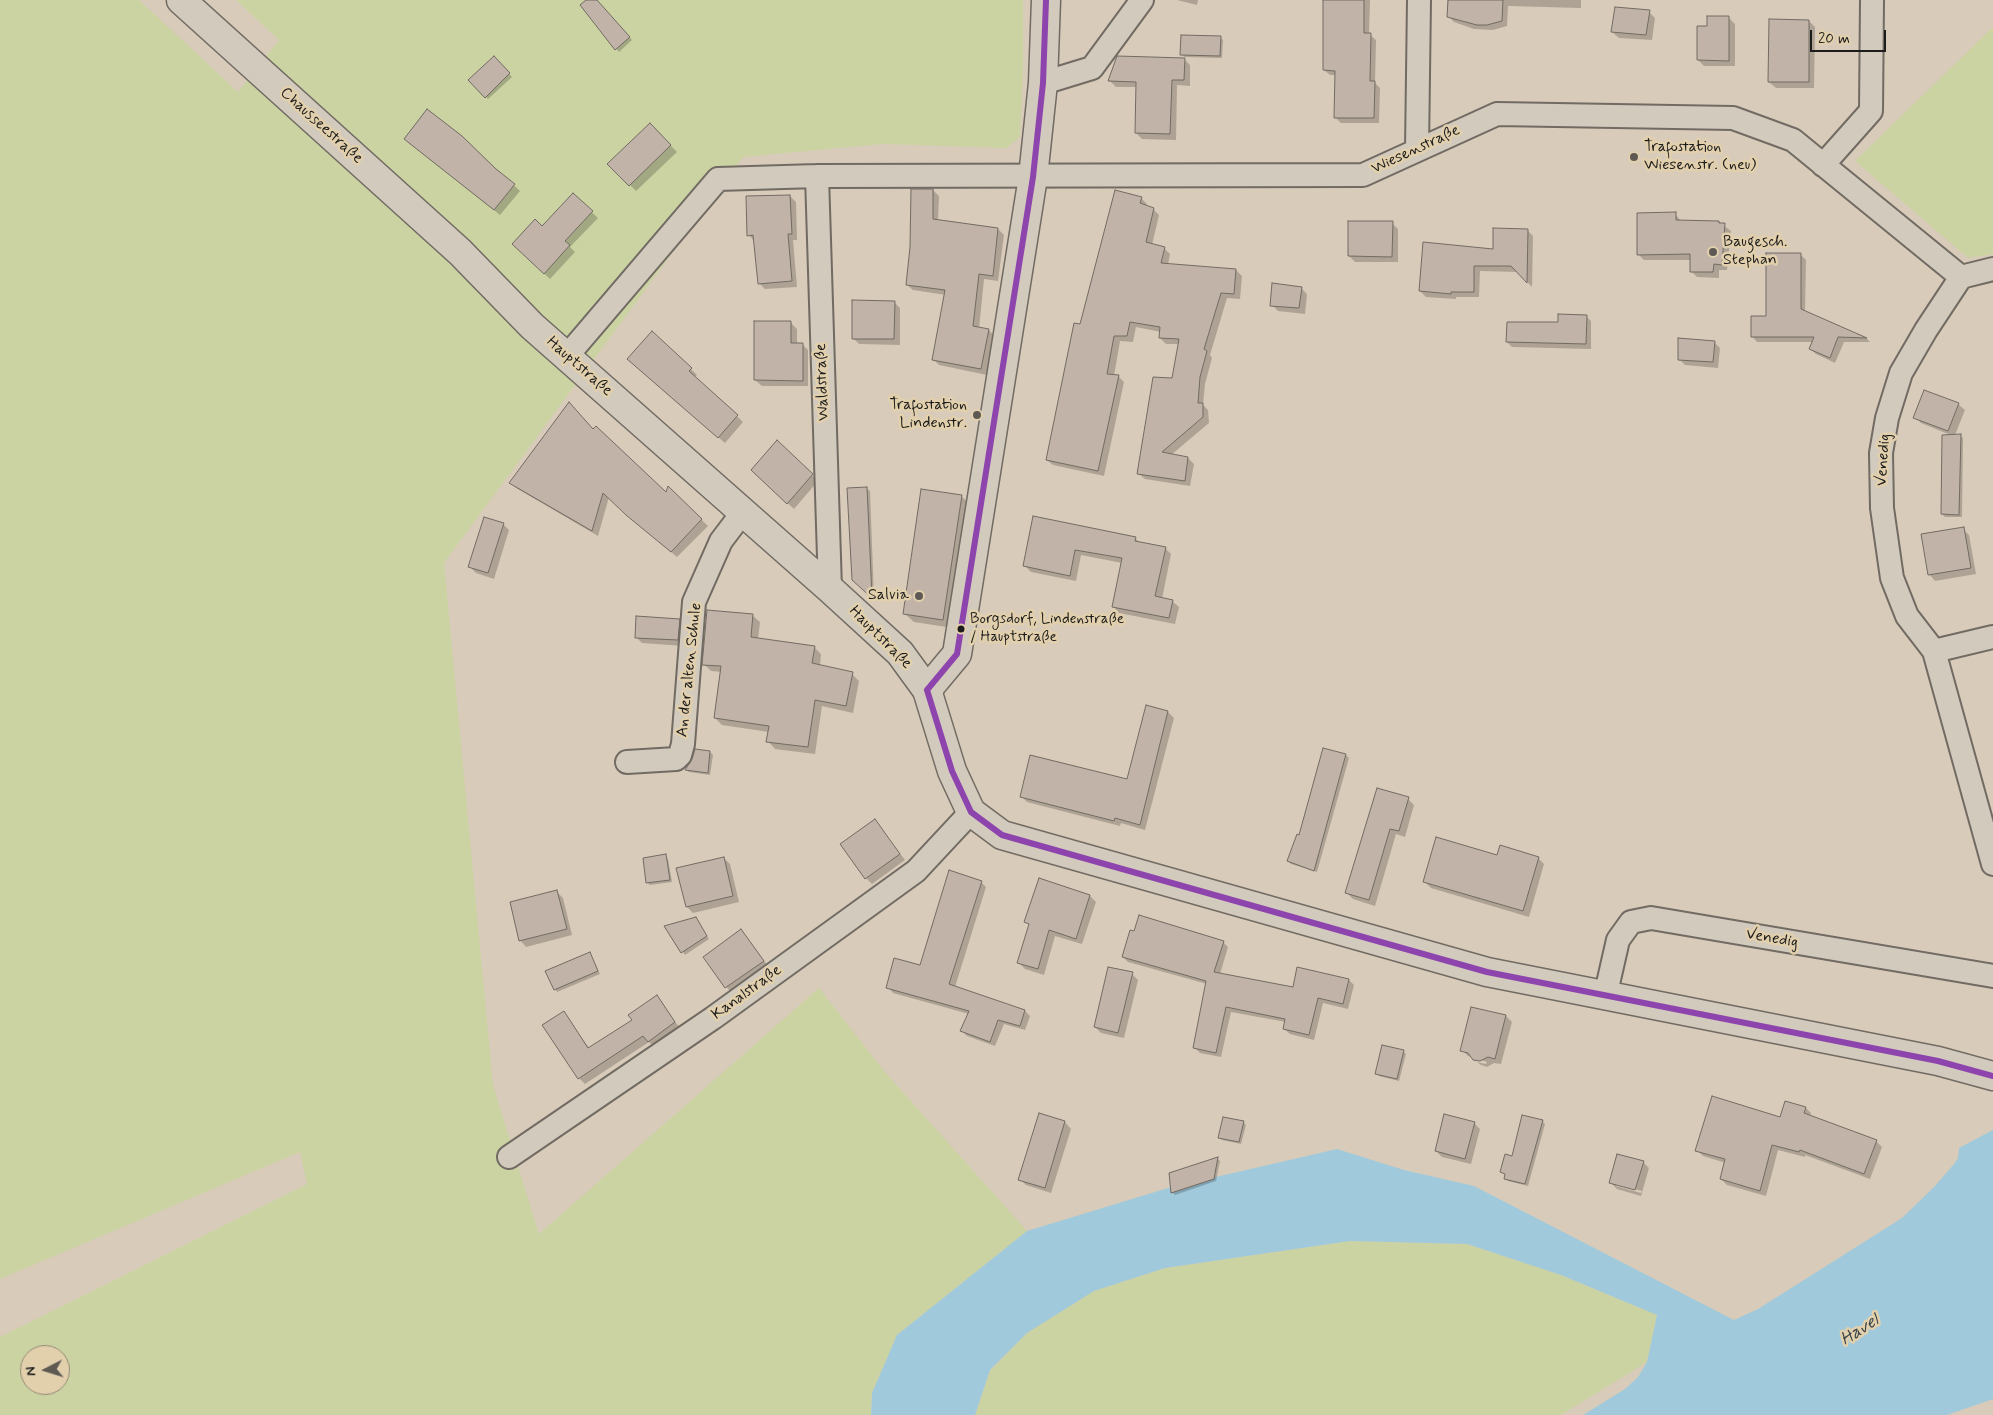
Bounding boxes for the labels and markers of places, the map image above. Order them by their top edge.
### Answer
place label: Trafostation Wiesenstr. (neu) [1644,138,1756,176]
marker: Trafostation Wiesenstr. (neu) [1628,151,1640,163]
place label: Baugesch. Stephan [1723,233,1787,271]
marker: Baugesch. Stephan [1707,246,1719,258]
place label: Trafostation Lindenstr. [890,396,967,434]
marker: Trafostation Lindenstr. [971,409,983,421]
place label: Salvia [868,586,909,606]
marker: Salvia [913,590,925,602]
place label: Borgsdorf, Lindenstraße / Hauptstraße [970,611,1124,646]
marker: Borgsdorf, Lindenstraße / Hauptstraße [956,624,966,634]

